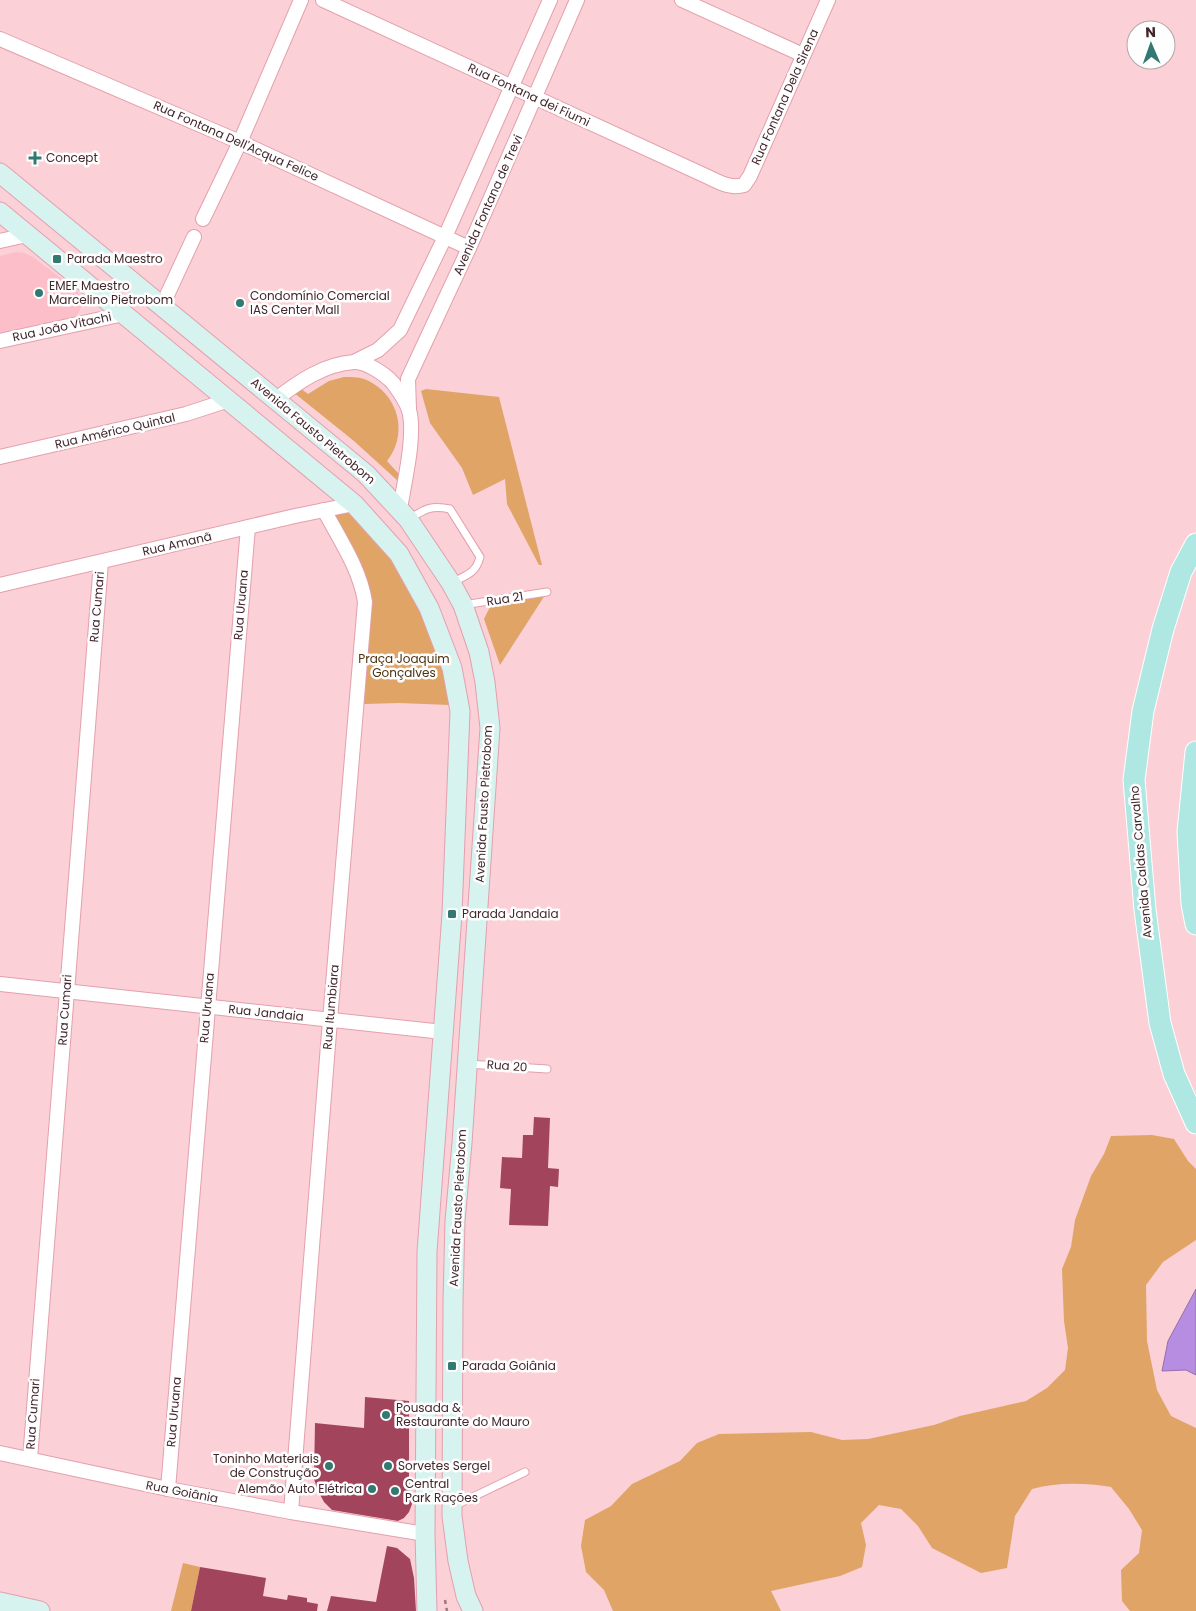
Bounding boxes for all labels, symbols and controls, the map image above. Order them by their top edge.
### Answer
north arrow [1126,20,1176,70]
text: N [1145,22,1156,42]
street label: Rua Fontana Dela Sirena [747,26,822,167]
street label: Rua Fontana dei Fiumi [465,59,593,130]
street label: Rua Fontana Dell'Acqua Felice [151,96,322,185]
street label: Avenida Fontana de Trevi [449,132,526,278]
place label: Concept [46,149,98,166]
marker: Concept [28,151,42,165]
place label: Parada Maestro [67,250,163,267]
marker: Parada Maestro [51,253,63,265]
place label: EMEF Maestro Marcelino Pietrobom [49,277,173,308]
marker: EMEF Maestro Marcelino Pietrobom [33,287,45,299]
place label: Condomínio Comercial IAS Center Mall [250,287,390,318]
marker: Condomínio Comercial IAS Center Mall [234,297,246,309]
street label: Rua João Vitachi [11,308,113,345]
street label: Avenida Fausto Pietrobom [247,373,379,488]
street label: Rua Américo Quintal [53,408,177,453]
street label: Rua Amanã [141,527,213,560]
street label: Rua Uruana [229,569,252,641]
street label: Rua Cumari [85,571,108,643]
street label: Rua 21 [485,587,525,610]
park label: Praça Joaquim Gonçalves [358,650,450,681]
street label: Avenida Fausto Pietrobom [471,725,496,883]
street label: Avenida Caldas Carvalho [1125,785,1156,939]
place label: Parada Jandaia [462,905,559,922]
marker: Parada Jandaia [446,908,458,920]
street label: Rua Itumbiara [318,964,343,1050]
street label: Rua Uruana [195,972,218,1044]
street label: Rua Cumari [54,974,75,1046]
street label: Rua Jandaia [228,1000,305,1025]
street label: Rua 20 [486,1056,528,1075]
street label: Avenida Fausto Pietrobom [445,1129,470,1287]
place label: Parada Goiânia [462,1357,556,1374]
marker: Parada Goiânia [446,1360,458,1372]
street label: Rua Uruana [162,1376,185,1448]
street label: Rua Cumari [22,1378,43,1450]
place label: Pousada & Restaurante do Mauro [396,1399,530,1430]
marker: Pousada & Restaurante do Mauro [380,1409,392,1421]
place label: Toninho Materiais de Construção [213,1450,319,1481]
place label: Sorvetes Sergel [398,1457,490,1474]
marker: Toninho Materiais de Construção [323,1460,335,1472]
marker: Sorvetes Sergel [382,1460,394,1472]
place label: Central Park Rações [405,1475,478,1506]
street label: Rua Goiânia [145,1476,220,1507]
place label: Alemão Auto Elétrica [237,1480,362,1497]
marker: Alemão Auto Elétrica [366,1483,378,1495]
marker: Central Park Rações [389,1485,401,1497]

